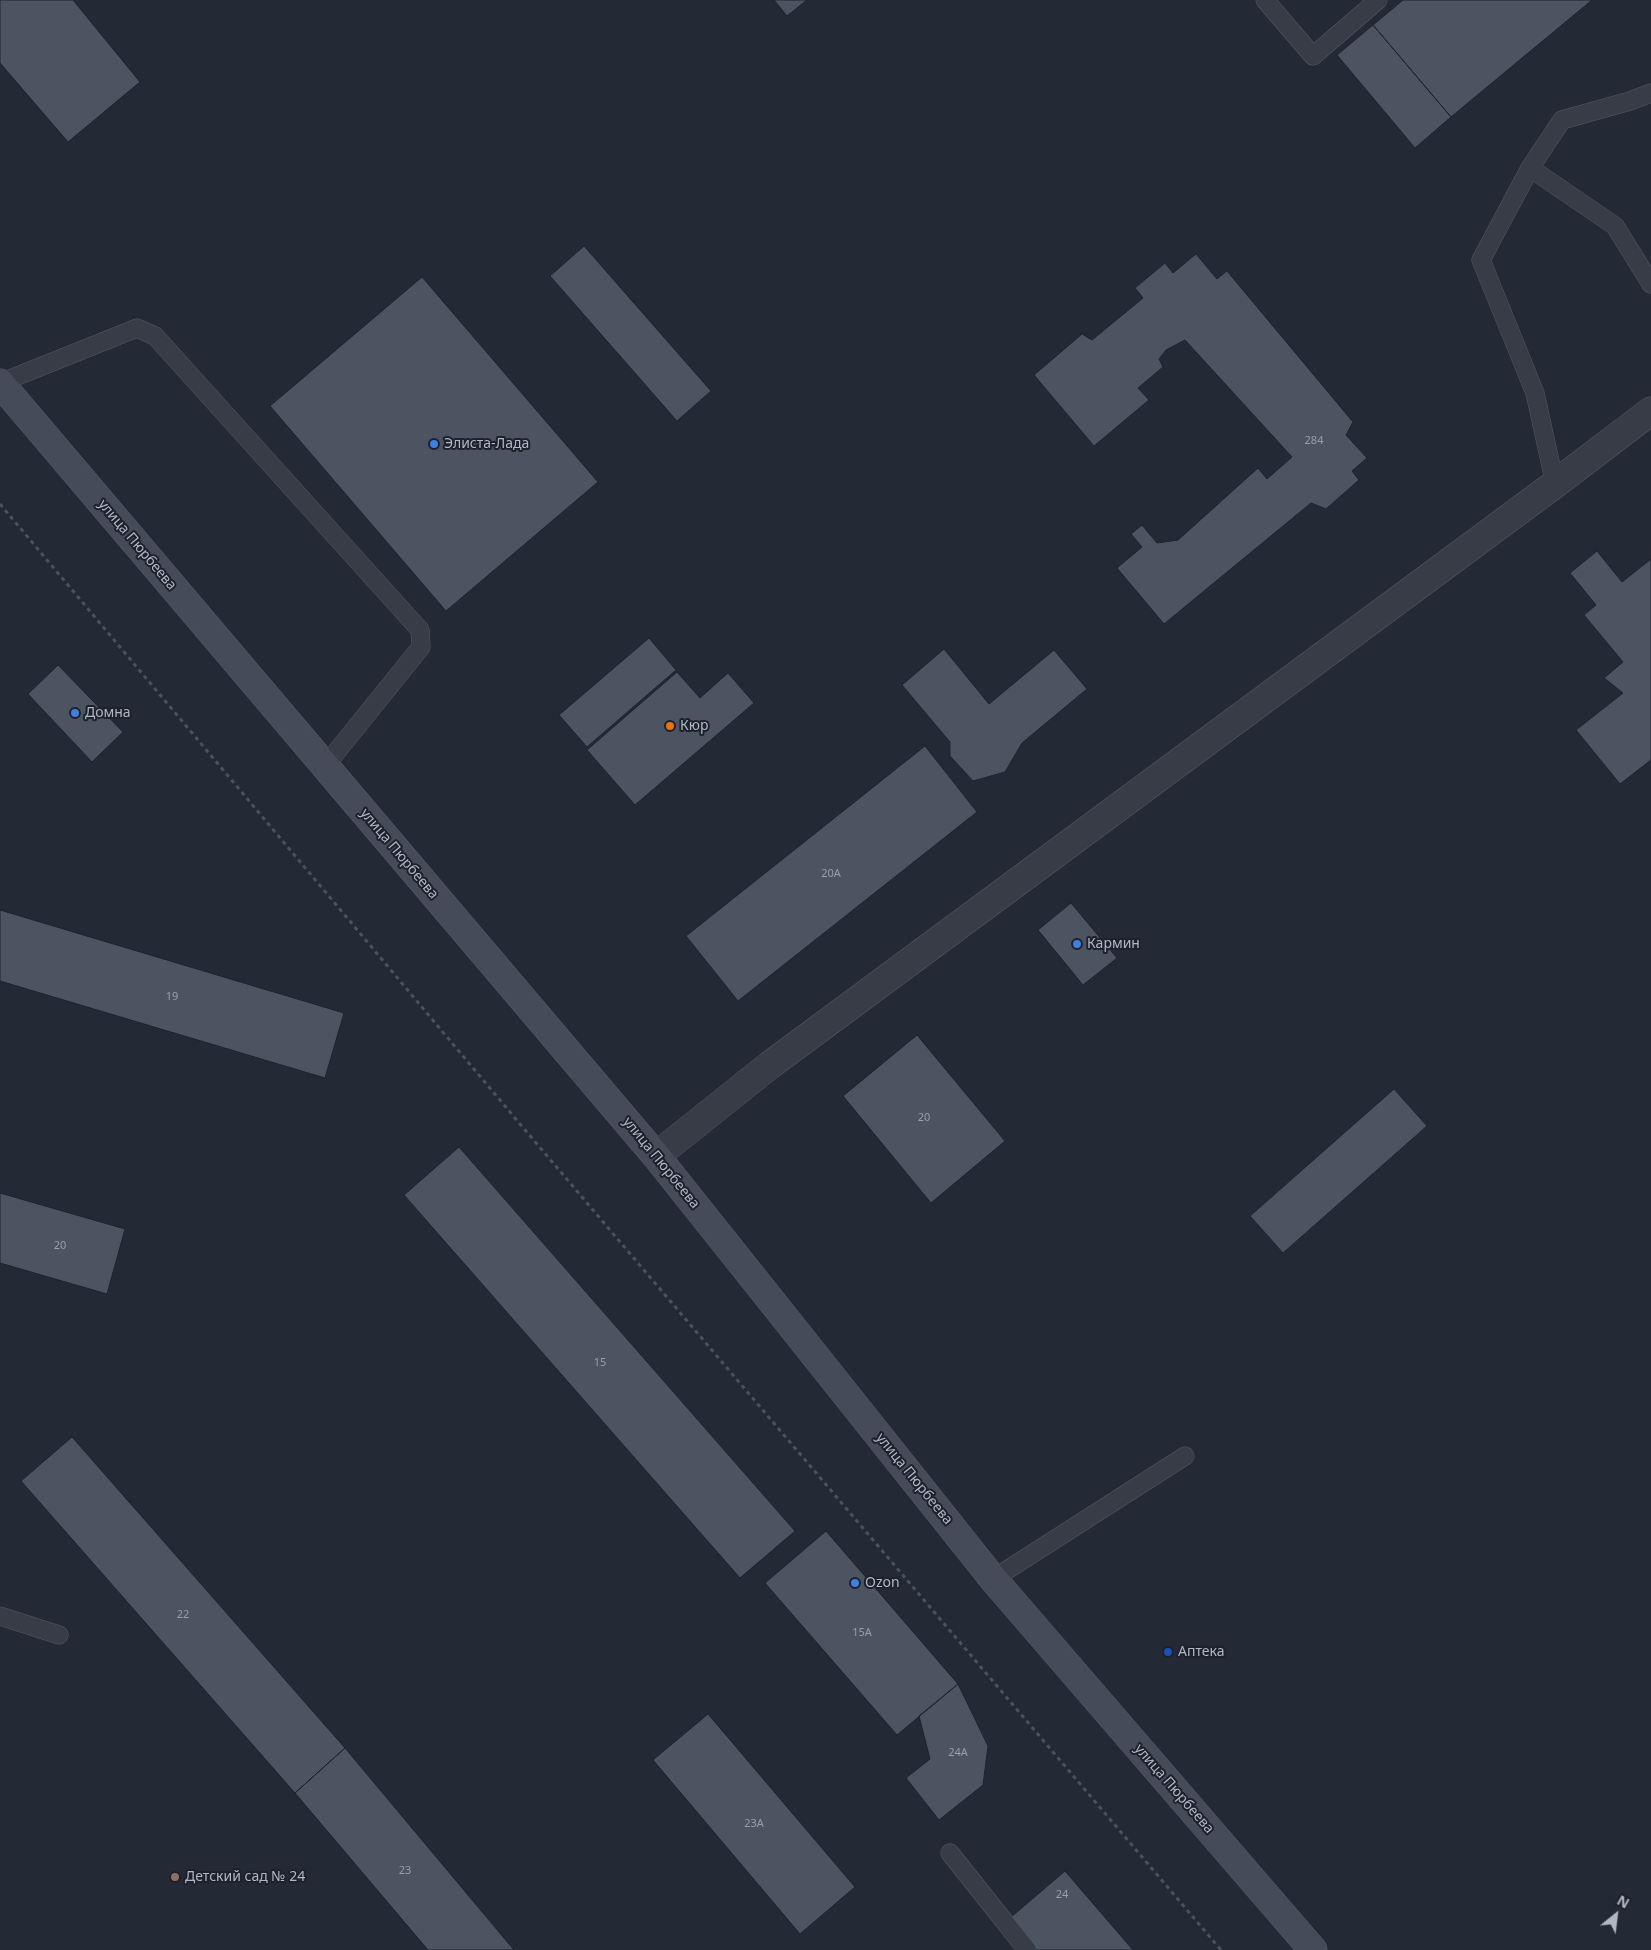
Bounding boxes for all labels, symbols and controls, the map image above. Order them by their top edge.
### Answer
house number: 284 [1305,434,1323,448]
place label: Элиста-Лада [444,436,529,452]
marker: Элиста-Лада [428,438,440,450]
street label: улица Пюрбеева [94,496,180,594]
place label: Домна [85,705,131,721]
marker: Домна [69,707,81,719]
place label: Кюр [680,718,708,734]
marker: Кюр [664,720,676,732]
street label: улица Пюрбеева [356,805,442,903]
house number: 20А [821,867,841,881]
place label: Кармин [1087,936,1140,952]
marker: Кармин [1071,938,1083,950]
house number: 19 [166,990,178,1004]
house number: 20 [918,1111,930,1125]
street label: улица Пюрбеева [619,1114,703,1212]
house number: 20 [54,1239,66,1253]
house number: 15 [594,1356,606,1370]
street label: улица Пюрбеева [872,1430,956,1528]
place label: Ozon [865,1575,900,1591]
marker: Ozon [849,1577,861,1589]
house number: 22 [177,1608,189,1622]
house number: 15А [852,1626,872,1640]
place label: Аптека [1178,1644,1224,1660]
marker: Аптека [1162,1646,1174,1658]
street label: улица Пюрбеева [1131,1741,1217,1837]
house number: 24А [948,1746,968,1760]
house number: 23А [744,1817,764,1831]
house number: 23 [399,1864,411,1878]
place label: Детский сад № 24 [185,1869,305,1885]
marker: Детский сад № 24 [169,1871,181,1883]
house number: 24 [1056,1888,1068,1902]
north arrow [1591,1890,1641,1940]
text: N [1614,1890,1633,1913]

